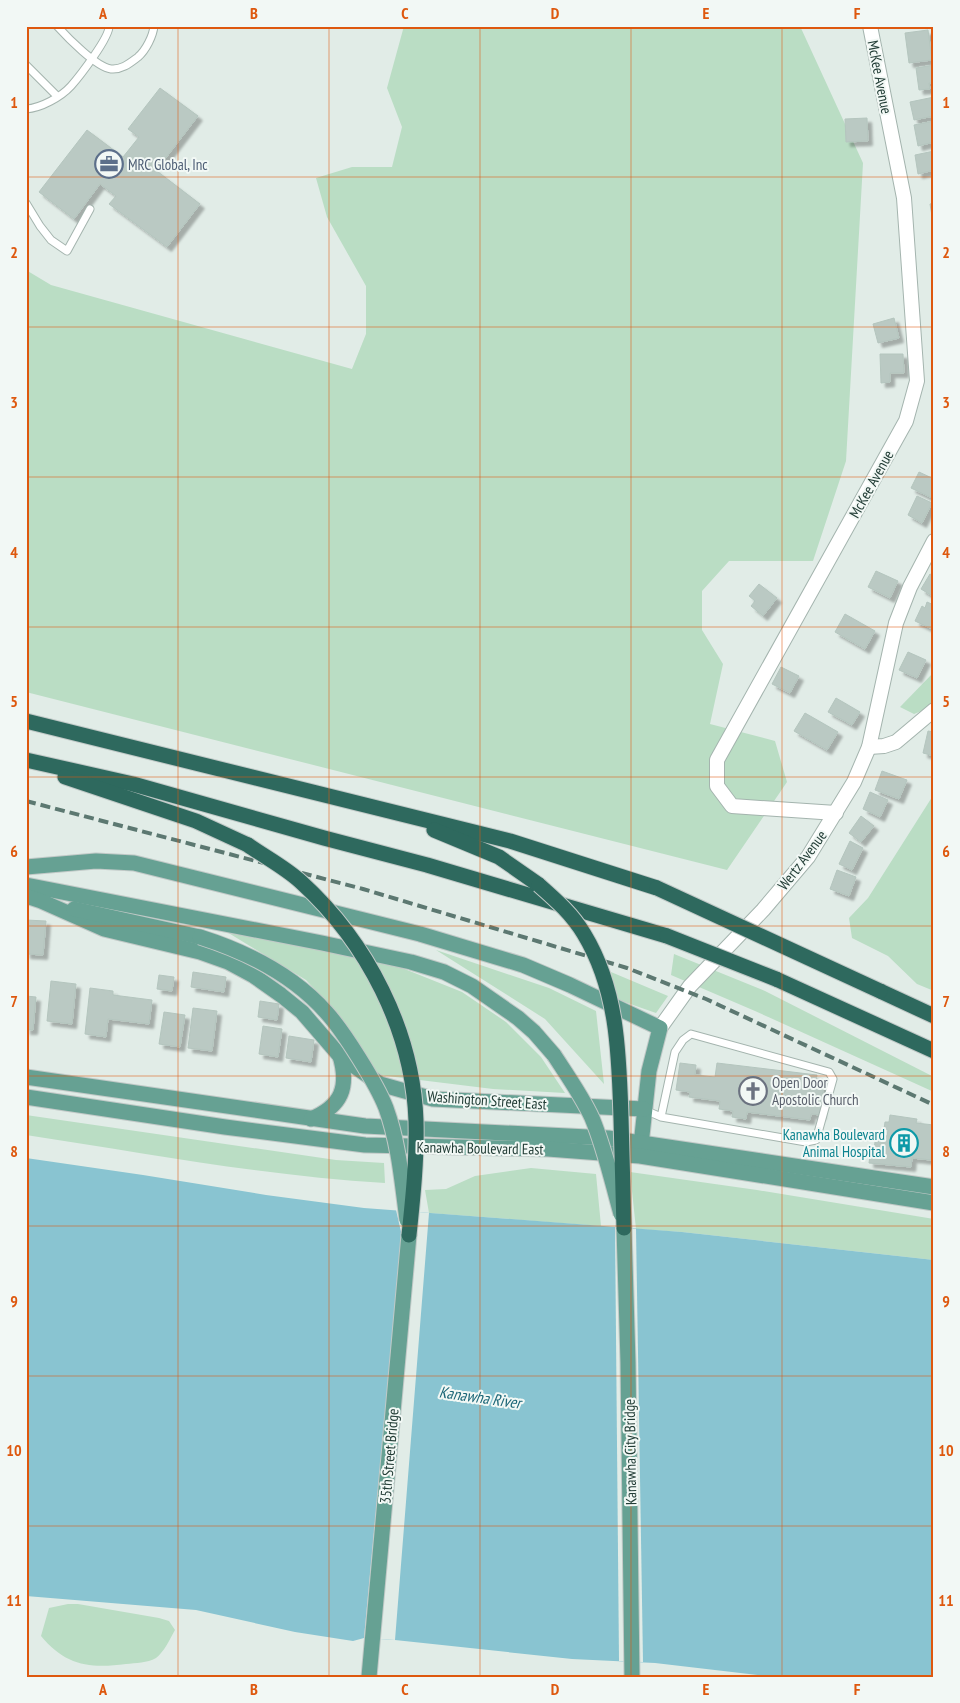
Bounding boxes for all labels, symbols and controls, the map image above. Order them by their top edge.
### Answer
text: A [98,3,108,23]
text: B [250,3,258,23]
text: C [401,3,409,23]
text: D [551,3,560,23]
text: E [703,3,710,23]
text: F [854,3,861,23]
street label: McKee Avenue [864,39,896,115]
text: 1 [10,92,18,112]
text: 1 [942,92,950,112]
office icon: MRC Global, Inc [94,149,124,179]
place label: MRC Global, Inc [128,155,208,174]
text: 2 [10,242,18,262]
text: 2 [942,242,950,262]
text: 3 [10,392,18,412]
text: 3 [942,392,950,412]
street label: McKee Avenue [845,447,897,521]
text: 4 [10,542,18,562]
text: 4 [942,542,950,562]
text: 5 [10,691,18,711]
text: 5 [942,691,950,711]
street label: Wertz Avenue [773,826,831,894]
text: 6 [10,841,18,861]
text: 6 [942,841,950,861]
text: 7 [10,991,18,1011]
text: 7 [942,991,950,1011]
place label: Open Door Apostolic Church [772,1073,859,1109]
church icon: Open Door Apostolic Church [738,1076,768,1106]
street label: Washington Street East [427,1086,547,1114]
place label: Kanawha Boulevard Animal Hospital [783,1125,885,1161]
building icon: Kanawha Boulevard Animal Hospital [889,1128,919,1158]
street label: Kanawha Boulevard East [416,1137,544,1159]
text: 8 [10,1141,18,1161]
text: 8 [942,1141,950,1161]
text: 9 [10,1291,18,1311]
text: 9 [942,1291,950,1311]
water label: Kanawha River [438,1381,525,1413]
street label: Kanawha City Bridge [620,1399,640,1505]
street label: 35th Street Bridge [375,1408,403,1504]
text: 10 [6,1440,22,1460]
text: 10 [938,1440,954,1460]
text: 11 [6,1590,22,1610]
text: 11 [938,1590,954,1610]
text: A [98,1679,108,1699]
text: B [250,1679,258,1699]
text: C [401,1679,409,1699]
text: D [551,1679,560,1699]
text: E [703,1679,710,1699]
text: F [854,1679,861,1699]

